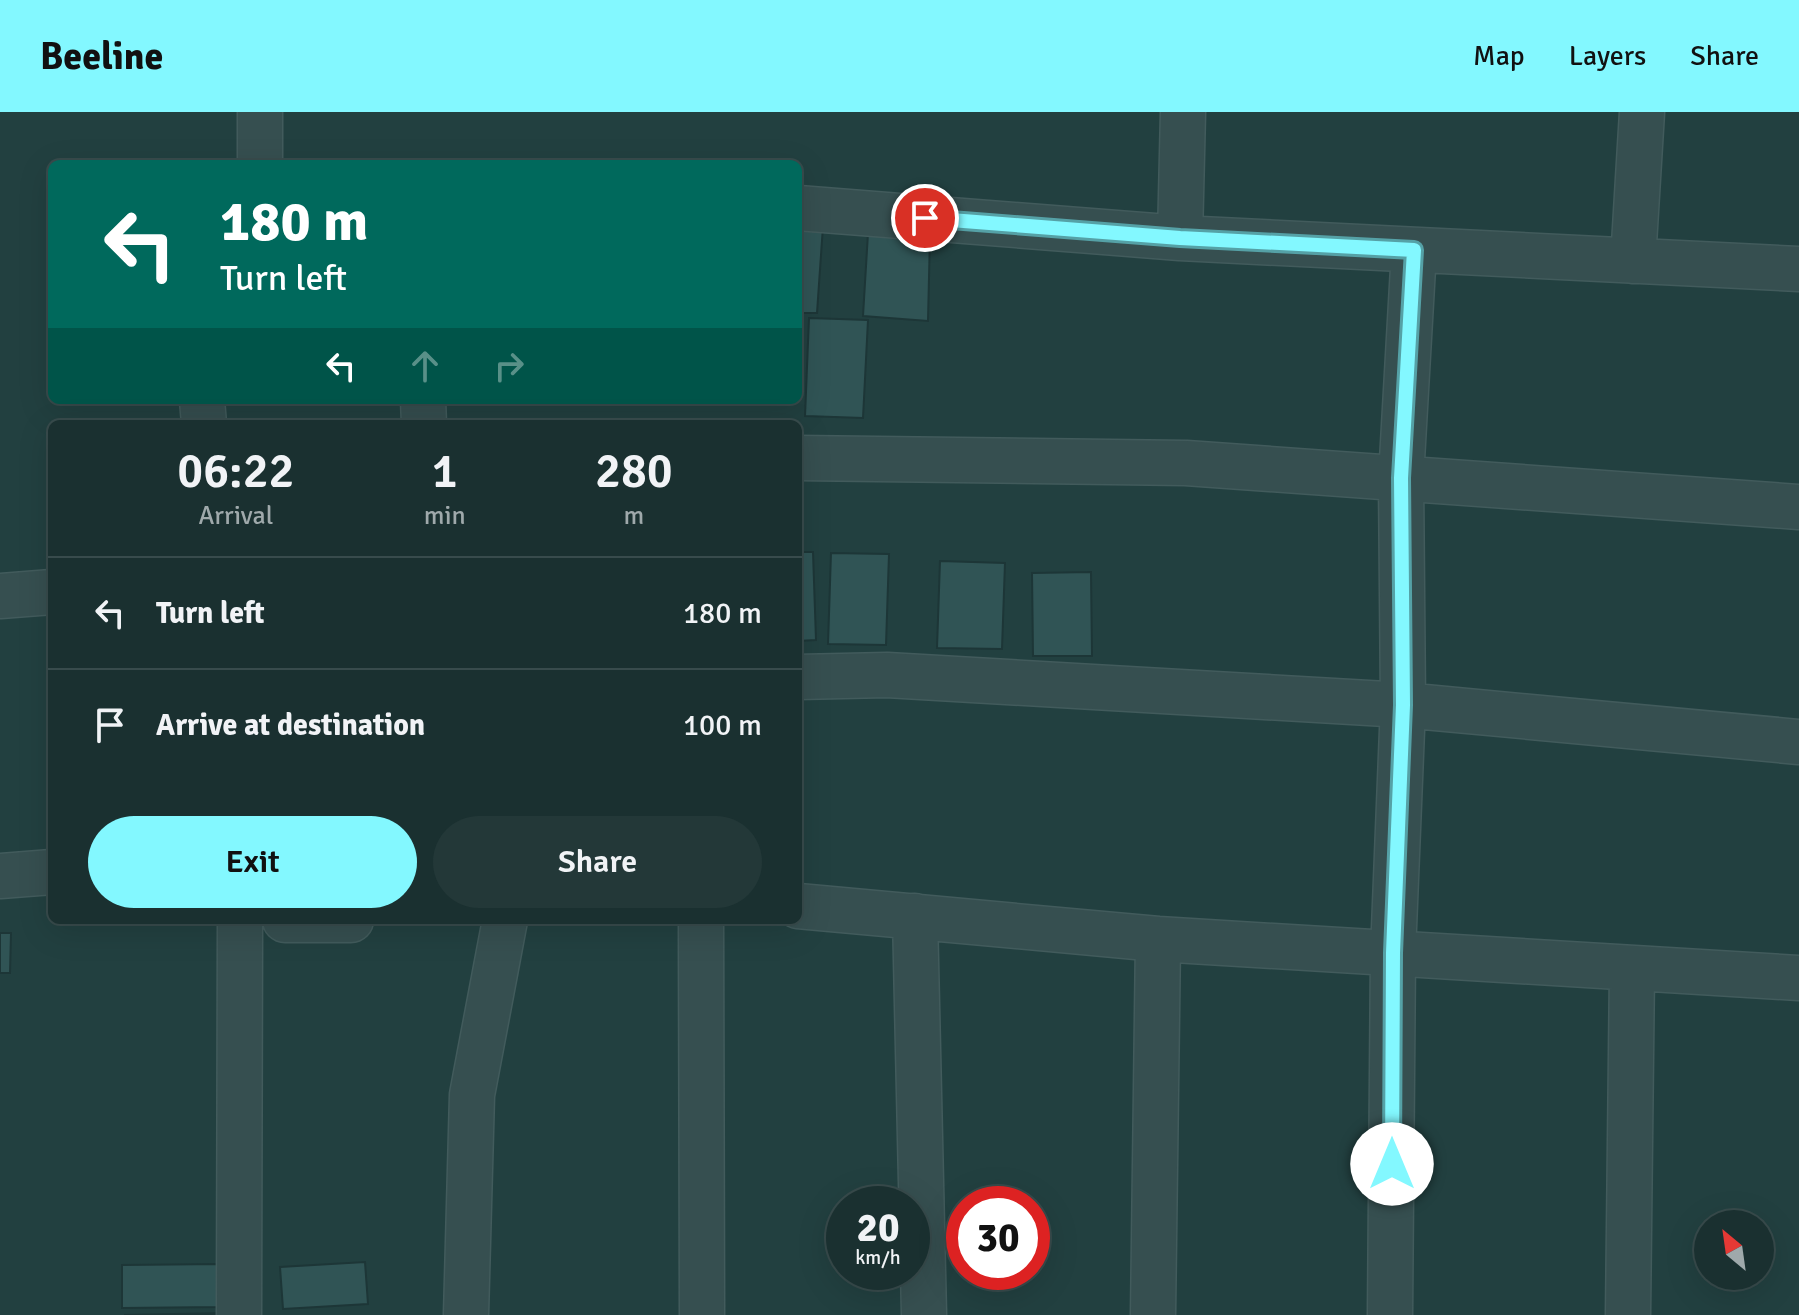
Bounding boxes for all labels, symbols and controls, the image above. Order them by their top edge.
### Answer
text: Beeline [40,33,163,80]
text: Map [1473,39,1525,73]
text: Layers [1569,39,1646,73]
text: Share [1690,39,1759,73]
pin [891,184,959,252]
text: 180 m [220,187,368,256]
icon: left [88,192,192,296]
icon: arrive [903,196,947,240]
text: Turn left [220,256,347,301]
icon: left [319,344,363,388]
icon: ahead [403,344,447,388]
icon: right [487,344,531,388]
text: 06:22 [177,442,294,501]
text: 1 [432,442,458,501]
text: 280 [595,442,673,501]
text: Arrival [198,500,273,532]
text: min [424,500,466,532]
text: m [623,500,644,532]
icon: left [88,591,132,635]
text: Turn left [156,595,265,632]
text: 180 m [683,595,762,632]
icon: arrive [88,703,132,747]
text: Arrive at destination [156,707,425,744]
text: 100 m [683,707,762,744]
button: Exit [88,816,417,908]
button: Share [433,816,762,908]
position arrow [1350,1122,1434,1206]
speed limit sign: 30 [946,1186,1050,1290]
text: 20 [856,1203,900,1253]
north arrow [1694,1210,1774,1290]
map controls [1694,1210,1774,1290]
text: km/h [855,1245,901,1270]

